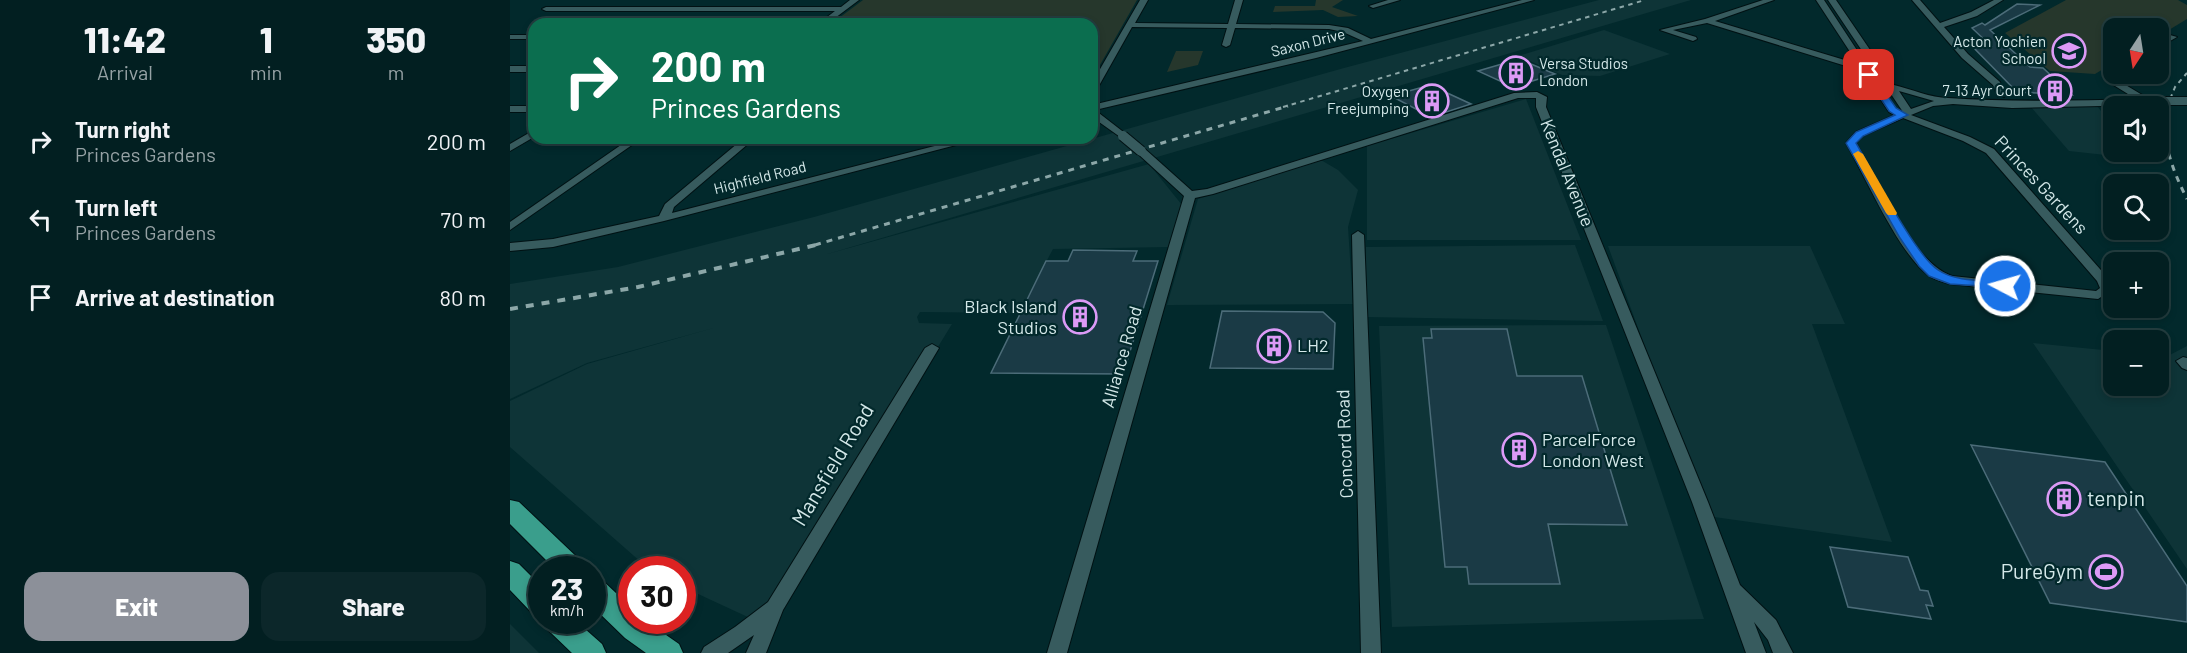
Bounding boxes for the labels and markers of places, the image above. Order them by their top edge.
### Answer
place label: Acton Yochien School [1953,32,2046,67]
school or university icon: Acton Yochien School [2051,33,2087,69]
pin [1843,49,1894,100]
place label: Versa Studios London [1539,54,1628,89]
building icon: Versa Studios London [1498,55,1534,91]
building icon: 7-13 Ayr Court [2037,73,2073,109]
place label: 7-13 Ayr Court [1943,81,2032,99]
place label: Oxygen Freejumping [1327,82,1409,117]
building icon: Oxygen Freejumping [1414,83,1450,119]
place label: Black Island Studios [964,295,1057,338]
building icon: Black Island Studios [1062,299,1098,335]
building icon: LH2 [1256,328,1292,364]
place label: LH2 [1297,334,1329,356]
place label: ParcelForce London West [1542,428,1644,471]
building icon: ParcelForce London West [1501,432,1537,468]
building icon: tenpin [2046,481,2082,517]
place label: tenpin [2087,485,2145,510]
sports icon: PureGym [2088,554,2124,590]
place label: PureGym [2001,558,2083,583]

